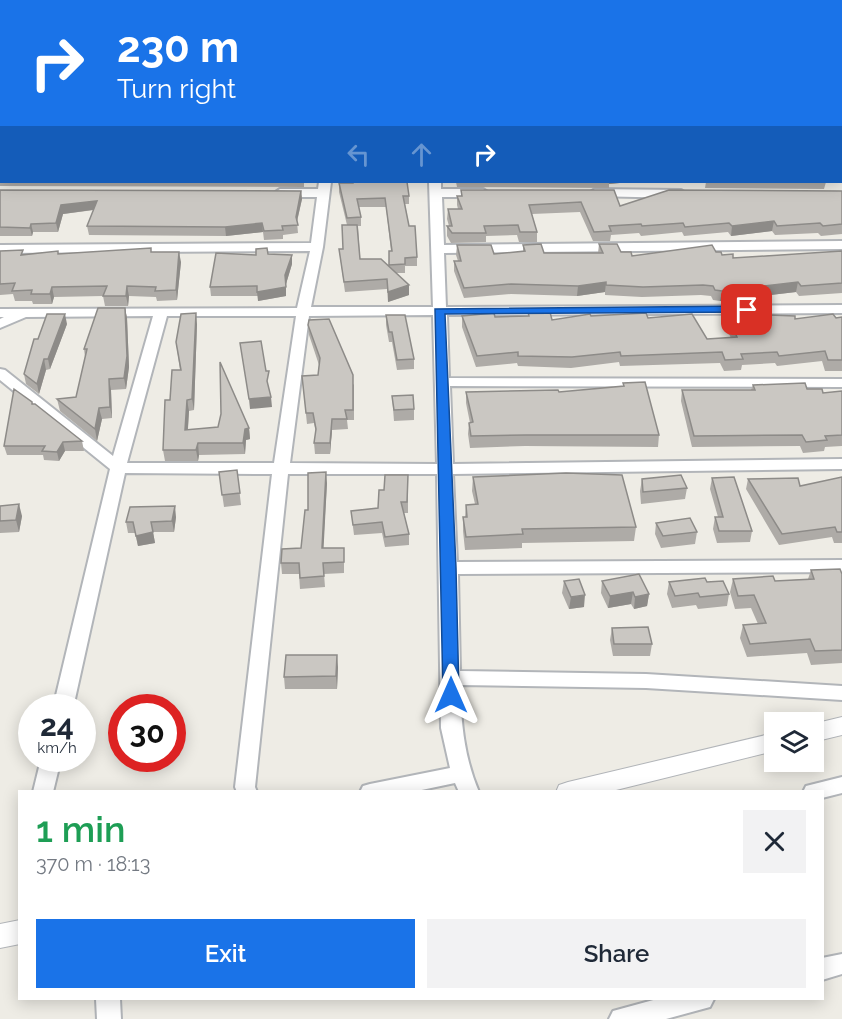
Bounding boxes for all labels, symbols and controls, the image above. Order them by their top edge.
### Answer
text: 230 m [117,23,239,72]
icon: right [18,24,96,102]
text: Turn right [117,73,236,104]
icon: left [342,138,375,171]
icon: ahead [405,138,438,171]
icon: right [468,138,501,171]
pin [721,284,772,335]
icon: arrive [730,293,763,326]
position arrow [419,663,483,727]
speed limit sign: 30 [108,694,186,772]
text: 24 [40,708,74,743]
map controls [764,712,824,772]
button: layers [764,712,824,772]
text: km/h [37,739,77,757]
text: 1 min [36,808,125,850]
button: close [743,810,806,873]
text: 370 m · 18:13 [36,852,150,876]
button: Exit [36,919,415,988]
button: Share [427,919,806,988]

